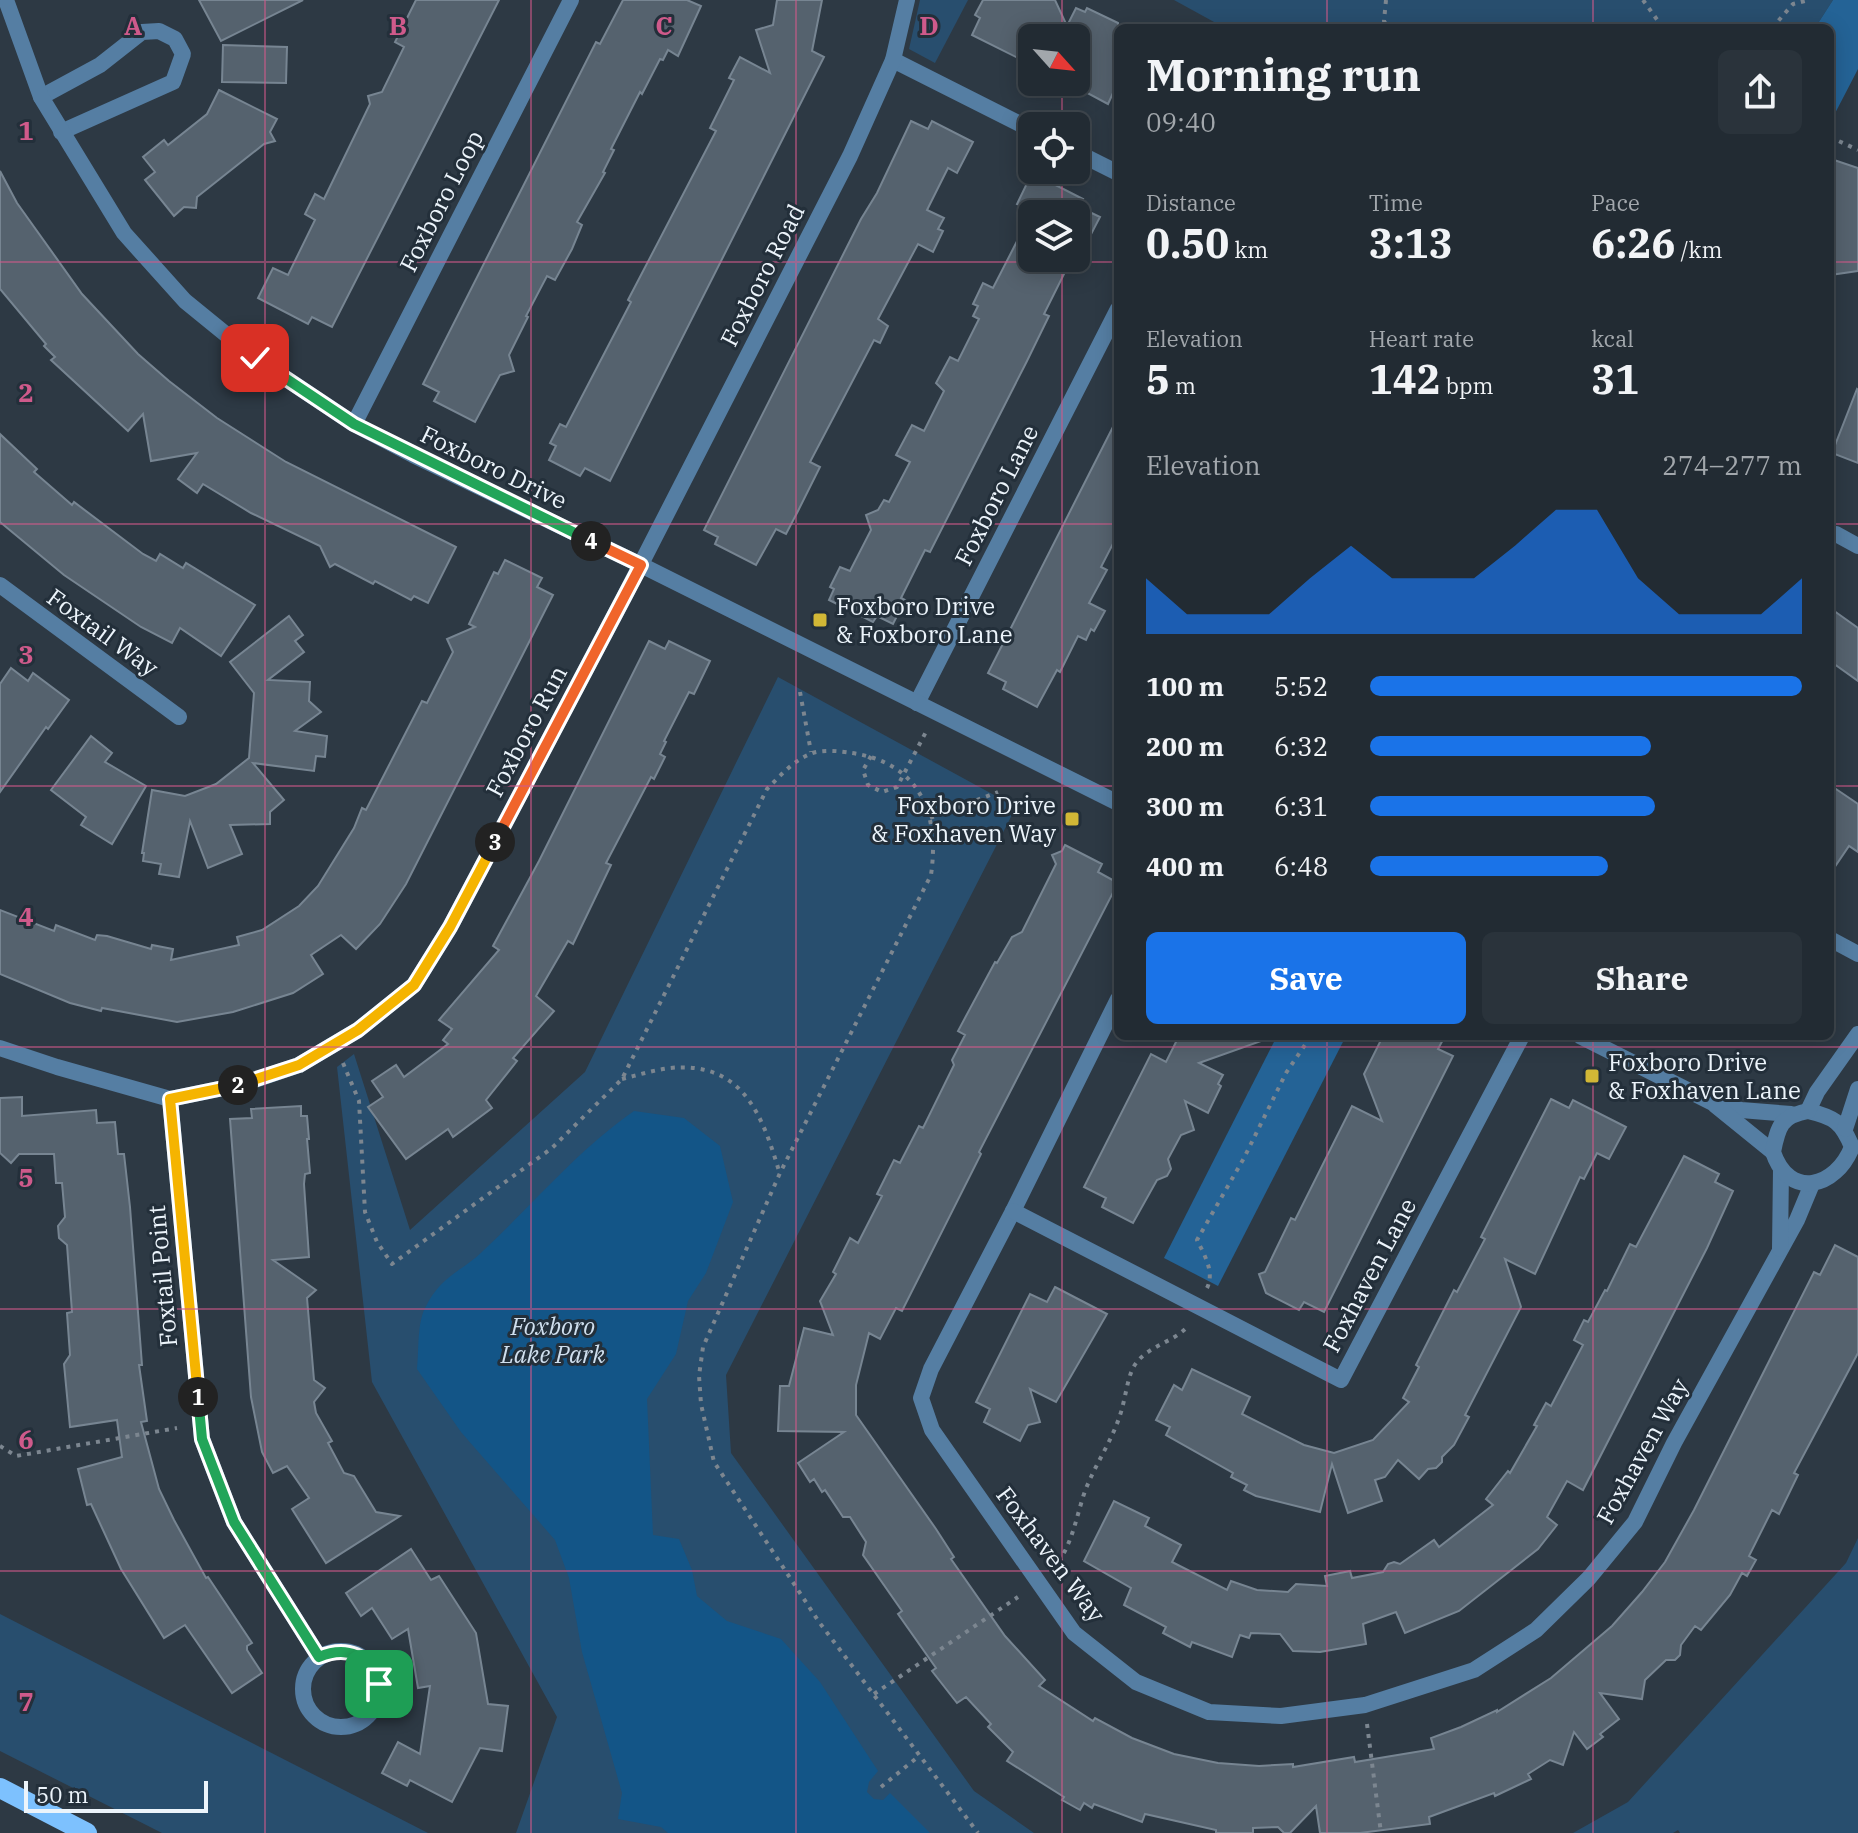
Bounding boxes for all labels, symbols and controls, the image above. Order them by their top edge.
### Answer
text: A [124,8,142,42]
text: B [389,8,407,42]
text: C [655,8,673,42]
text: D [919,8,939,42]
north arrow [1018,24,1090,96]
map controls [1018,24,1090,272]
text: Morning run [1146,46,1421,103]
button: share [1718,50,1802,134]
text: 09:40 [1146,105,1216,139]
button: locate [1018,112,1090,184]
text: 1 [18,113,34,147]
street label: Foxboro Loop [392,125,490,277]
text: Distance [1146,188,1236,217]
text: Time [1369,188,1423,217]
text: Pace [1591,188,1640,217]
street label: Foxboro Road [712,198,812,352]
button: layers [1018,200,1090,272]
text: 0.50 [1146,217,1229,269]
text: 3:13 [1369,217,1453,269]
text: 6:26 [1591,217,1675,269]
text: km [1229,235,1268,264]
text: /km [1675,235,1722,264]
pin [221,324,289,392]
text: Elevation [1146,324,1243,353]
text: Heart rate [1369,324,1474,353]
text: kcal [1591,324,1634,353]
icon: check [233,336,277,380]
text: 5 [1146,353,1170,405]
text: 142 [1369,353,1441,405]
text: 31 [1591,353,1639,405]
text: m [1170,371,1196,400]
text: bpm [1441,371,1493,400]
text: 2 [18,375,34,409]
street label: Foxboro Drive [415,418,573,516]
street label: Foxboro Lane [947,419,1045,571]
text: Elevation [1146,448,1261,482]
text: 274–277 m [1662,448,1802,482]
pin: 4 [571,521,611,561]
text: 4 [584,526,598,555]
street label: Foxtail Way [41,581,165,683]
place label: Foxboro Drive & Foxboro Lane [836,590,1013,650]
marker: Foxboro Drive & Foxboro Lane [811,611,829,629]
text: 3 [18,637,34,671]
street label: Foxboro Run [478,660,574,802]
text: 100 m [1146,669,1224,703]
text: 5:52 [1274,669,1328,703]
text: 200 m [1146,729,1224,763]
text: 6:32 [1274,729,1328,763]
place label: Foxboro Drive & Foxhaven Way [871,789,1056,849]
text: 300 m [1146,789,1224,823]
text: 6:31 [1274,789,1328,823]
marker: Foxboro Drive & Foxhaven Way [1063,810,1081,828]
pin: 3 [475,822,515,862]
text: 3 [488,827,502,856]
text: 400 m [1146,849,1224,883]
text: 6:48 [1274,849,1328,883]
text: 4 [18,899,34,933]
button: Save [1146,932,1466,1024]
button: Share [1482,932,1802,1024]
place label: Foxboro Drive & Foxhaven Lane [1608,1046,1801,1106]
pin: 2 [218,1065,258,1105]
marker: Foxboro Drive & Foxhaven Lane [1583,1067,1601,1085]
text: 2 [231,1070,245,1099]
text: 5 [18,1160,34,1194]
street label: Foxhaven Lane [1315,1192,1423,1358]
street label: Foxtail Point [140,1204,184,1348]
park label: Foxboro Lake Park [500,1310,606,1370]
street label: Foxhaven Way [1589,1372,1695,1530]
pin: 1 [178,1377,218,1417]
text: 1 [191,1382,205,1411]
text: 6 [18,1422,34,1456]
street label: Foxhaven Way [989,1480,1113,1629]
pin [345,1650,413,1718]
icon: arrive [357,1662,401,1706]
text: 7 [18,1684,34,1718]
scale bar [24,1777,208,1813]
text: 50 m [36,1780,88,1809]

